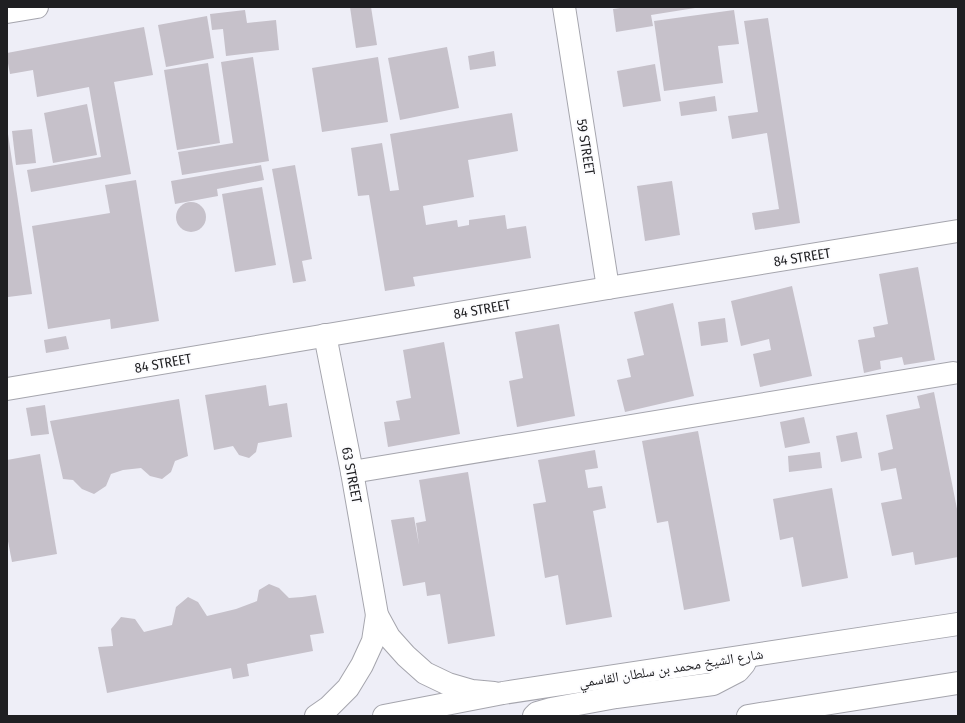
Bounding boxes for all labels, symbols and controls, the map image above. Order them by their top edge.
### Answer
street label: 59 STREET [573,118,598,177]
street label: 84 STREET [772,245,832,270]
street label: 84 STREET [452,296,512,323]
street label: 84 STREET [133,350,193,377]
street label: 63 STREET [338,446,365,505]
street label: شارع الشيخ محمد بن سلطان القاسمي [578,646,765,694]

